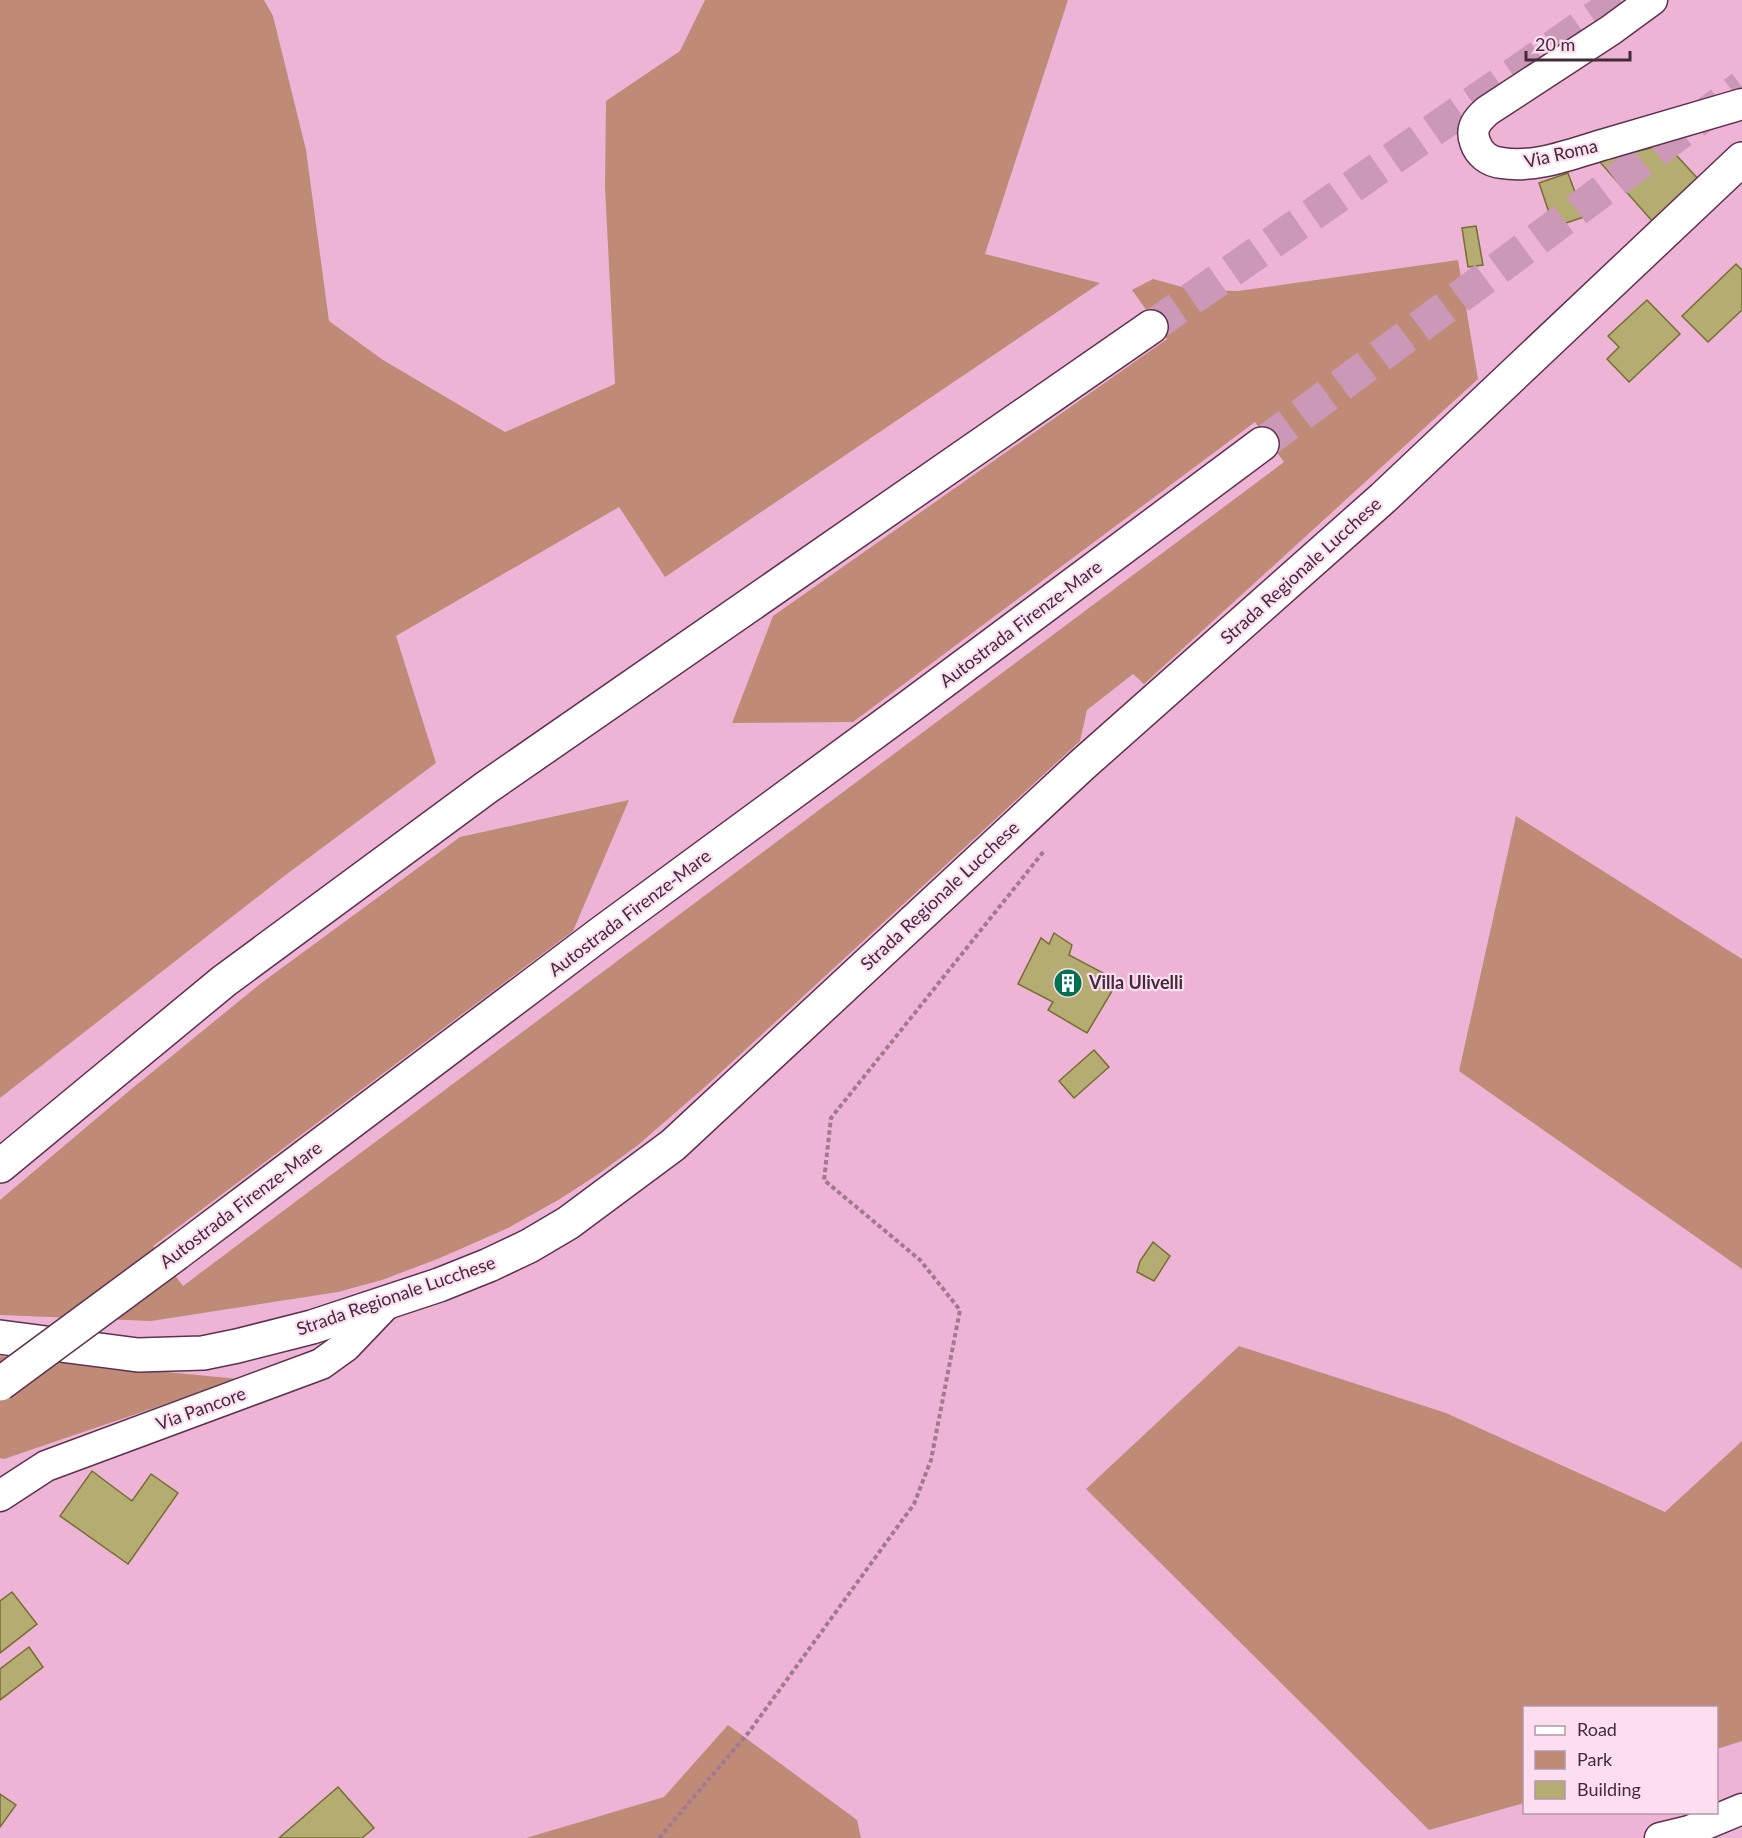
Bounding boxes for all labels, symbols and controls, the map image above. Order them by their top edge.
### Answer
scale bar [1526,24,1630,62]
text: 20 m [1535,33,1575,55]
street label: Via Roma [1522,134,1600,172]
street label: Strada Regionale Lucchese [1215,492,1385,648]
street label: Autostrada Firenze-Mare [935,555,1106,691]
street label: Strada Regionale Lucchese [855,816,1023,975]
street label: Autostrada Firenze-Mare [544,844,715,980]
building icon: Villa Ulivelli [1052,967,1084,999]
place label: Villa Ulivelli [1088,971,1183,993]
street label: Autostrada Firenze-Mare [155,1136,326,1272]
street label: Strada Regionale Lucchese [293,1251,498,1339]
street label: Via Pancore [153,1382,249,1434]
legend [1523,1706,1718,1814]
text: Road [1577,1718,1617,1740]
text: Park [1577,1748,1613,1770]
text: Building [1577,1778,1641,1800]

